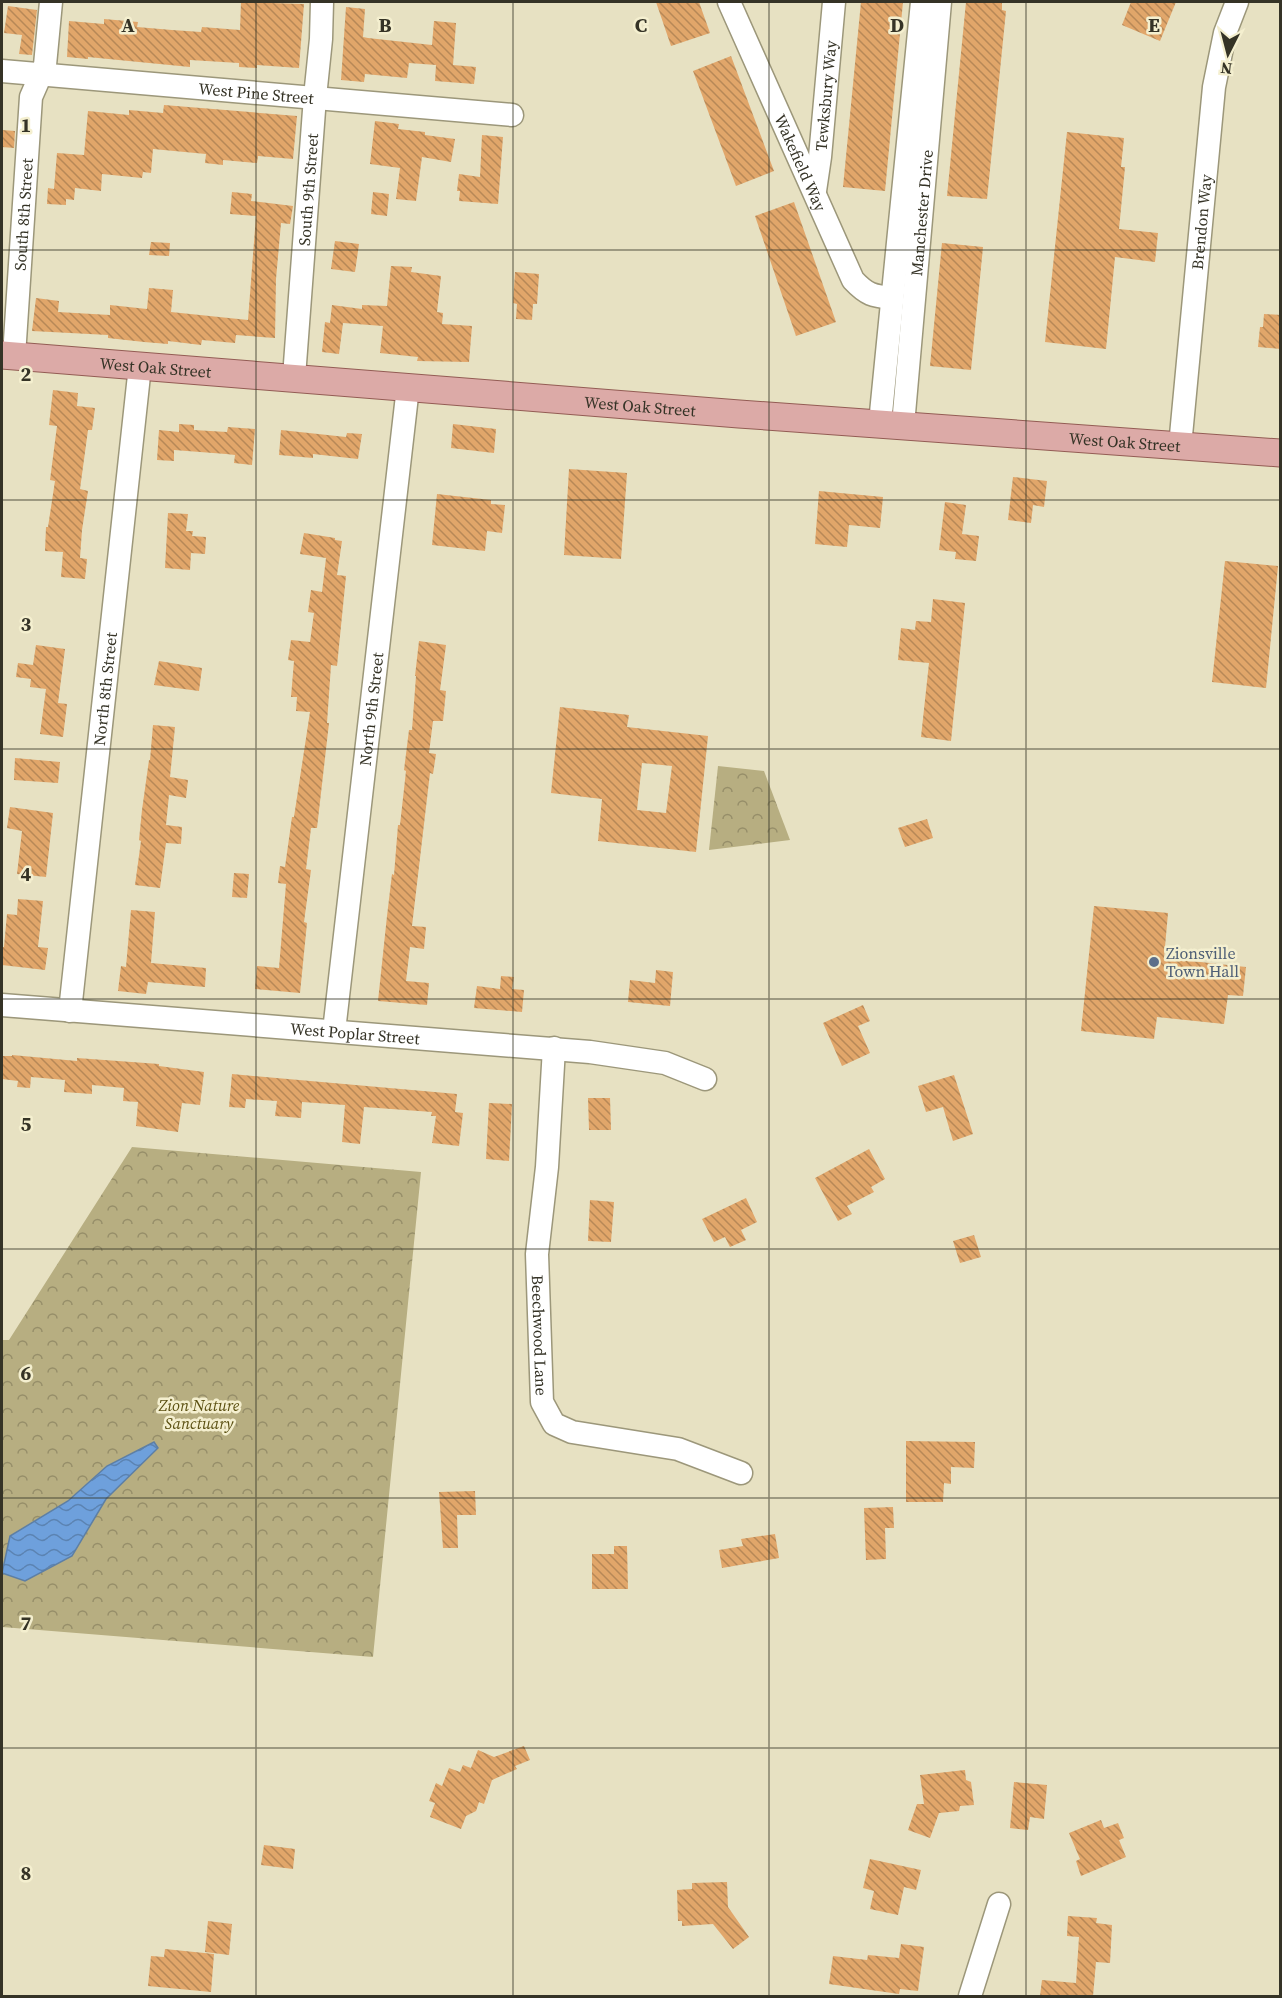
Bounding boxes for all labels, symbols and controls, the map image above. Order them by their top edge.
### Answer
text: A [121,11,135,39]
text: B [378,11,392,39]
text: C [635,11,647,39]
text: D [890,11,904,39]
text: E [1148,11,1160,39]
north arrow [1198,24,1258,84]
street label: Tewksbury Way [810,38,842,152]
text: N [1219,57,1233,80]
street label: West Pine Street [197,77,315,109]
text: 1 [21,111,31,139]
street label: Wakefield Way [769,111,832,216]
street label: South 9th Street [293,132,323,247]
street label: Manchester Drive [905,149,938,277]
street label: South 8th Street [9,157,38,271]
street label: Brendon Way [1186,172,1217,271]
street label: West Oak Street [99,352,213,383]
text: 2 [21,360,32,388]
street label: West Oak Street [583,391,697,422]
street label: West Oak Street [1068,427,1182,457]
text: 3 [21,610,32,638]
street label: North 8th Street [88,630,122,747]
street label: North 9th Street [354,650,389,767]
text: 4 [21,860,32,888]
place label: Zionsville Town Hall [1166,942,1239,982]
marker: Zionsville Town Hall [1147,955,1161,969]
street label: West Poplar Street [289,1017,421,1049]
text: 5 [21,1110,32,1138]
street label: Beechwood Lane [527,1274,553,1396]
text: 6 [21,1359,32,1387]
park label: Zion Nature Sanctuary [158,1394,240,1434]
text: 7 [21,1609,32,1637]
text: 8 [21,1859,31,1887]

